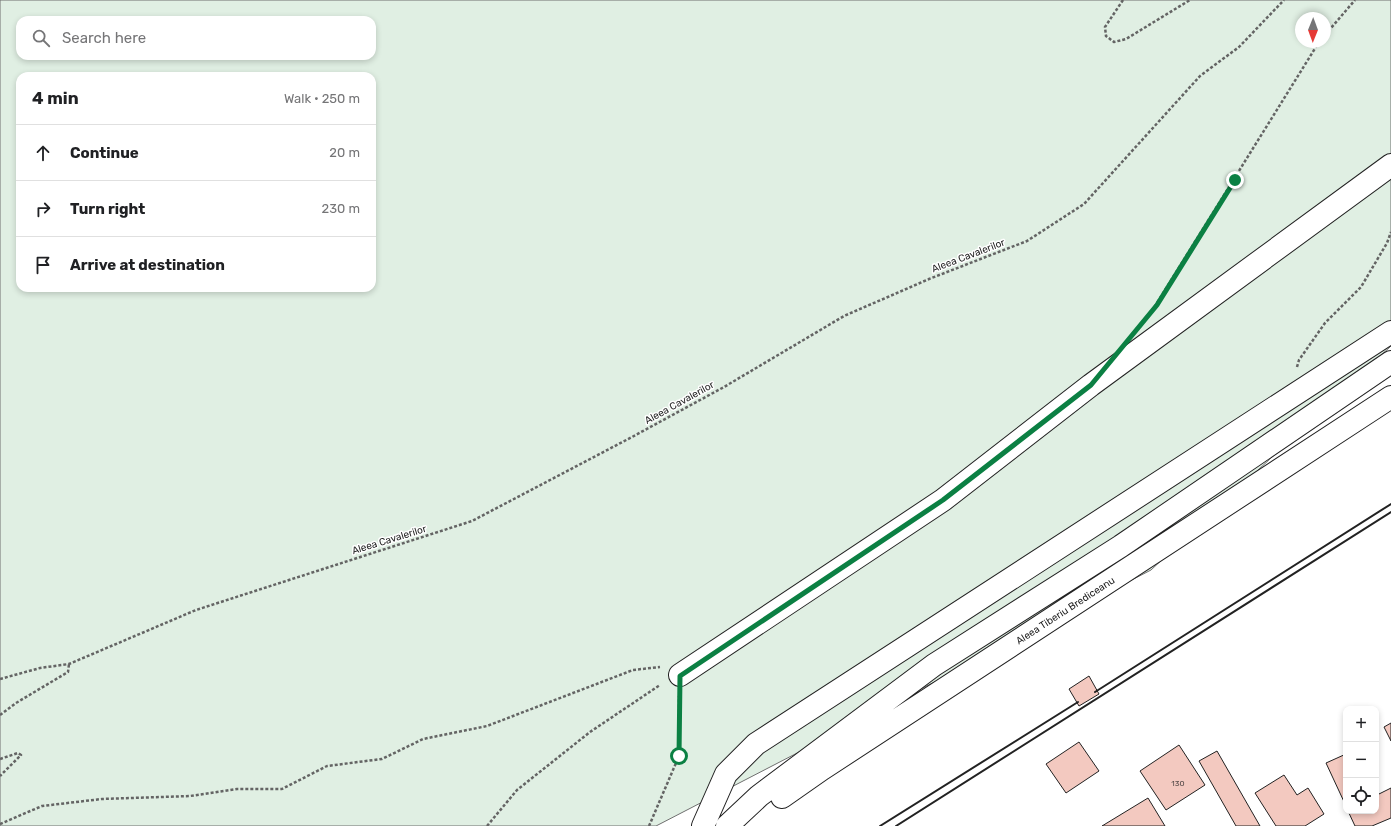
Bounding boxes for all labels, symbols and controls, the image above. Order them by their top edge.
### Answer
north arrow [1295,12,1331,48]
search box [16,16,376,60]
icon: search [30,27,52,49]
text: Search here [62,29,146,47]
text: 4 min [32,88,79,108]
text: Walk · 250 m [284,91,360,106]
icon: ahead [32,142,54,164]
text: Continue [70,144,139,162]
text: 20 m [329,145,360,160]
route end [1226,171,1244,189]
icon: right [32,198,54,220]
text: Turn right [70,200,145,218]
text: 230 m [322,201,360,216]
street label: Aleea Cavalerilor [930,236,1007,275]
icon: arrive [32,254,54,276]
text: Arrive at destination [70,256,225,274]
street label: Aleea Cavalerilor [643,379,716,427]
street label: Aleea Cavalerilor [350,523,428,557]
street label: Aleea Tiberiu Brediceanu [1014,574,1117,647]
map controls [1343,706,1379,814]
button: + [1343,706,1379,742]
button: − [1343,742,1379,778]
route start [670,747,688,765]
button: locate [1343,778,1379,814]
house number: 130 [1171,779,1185,788]

